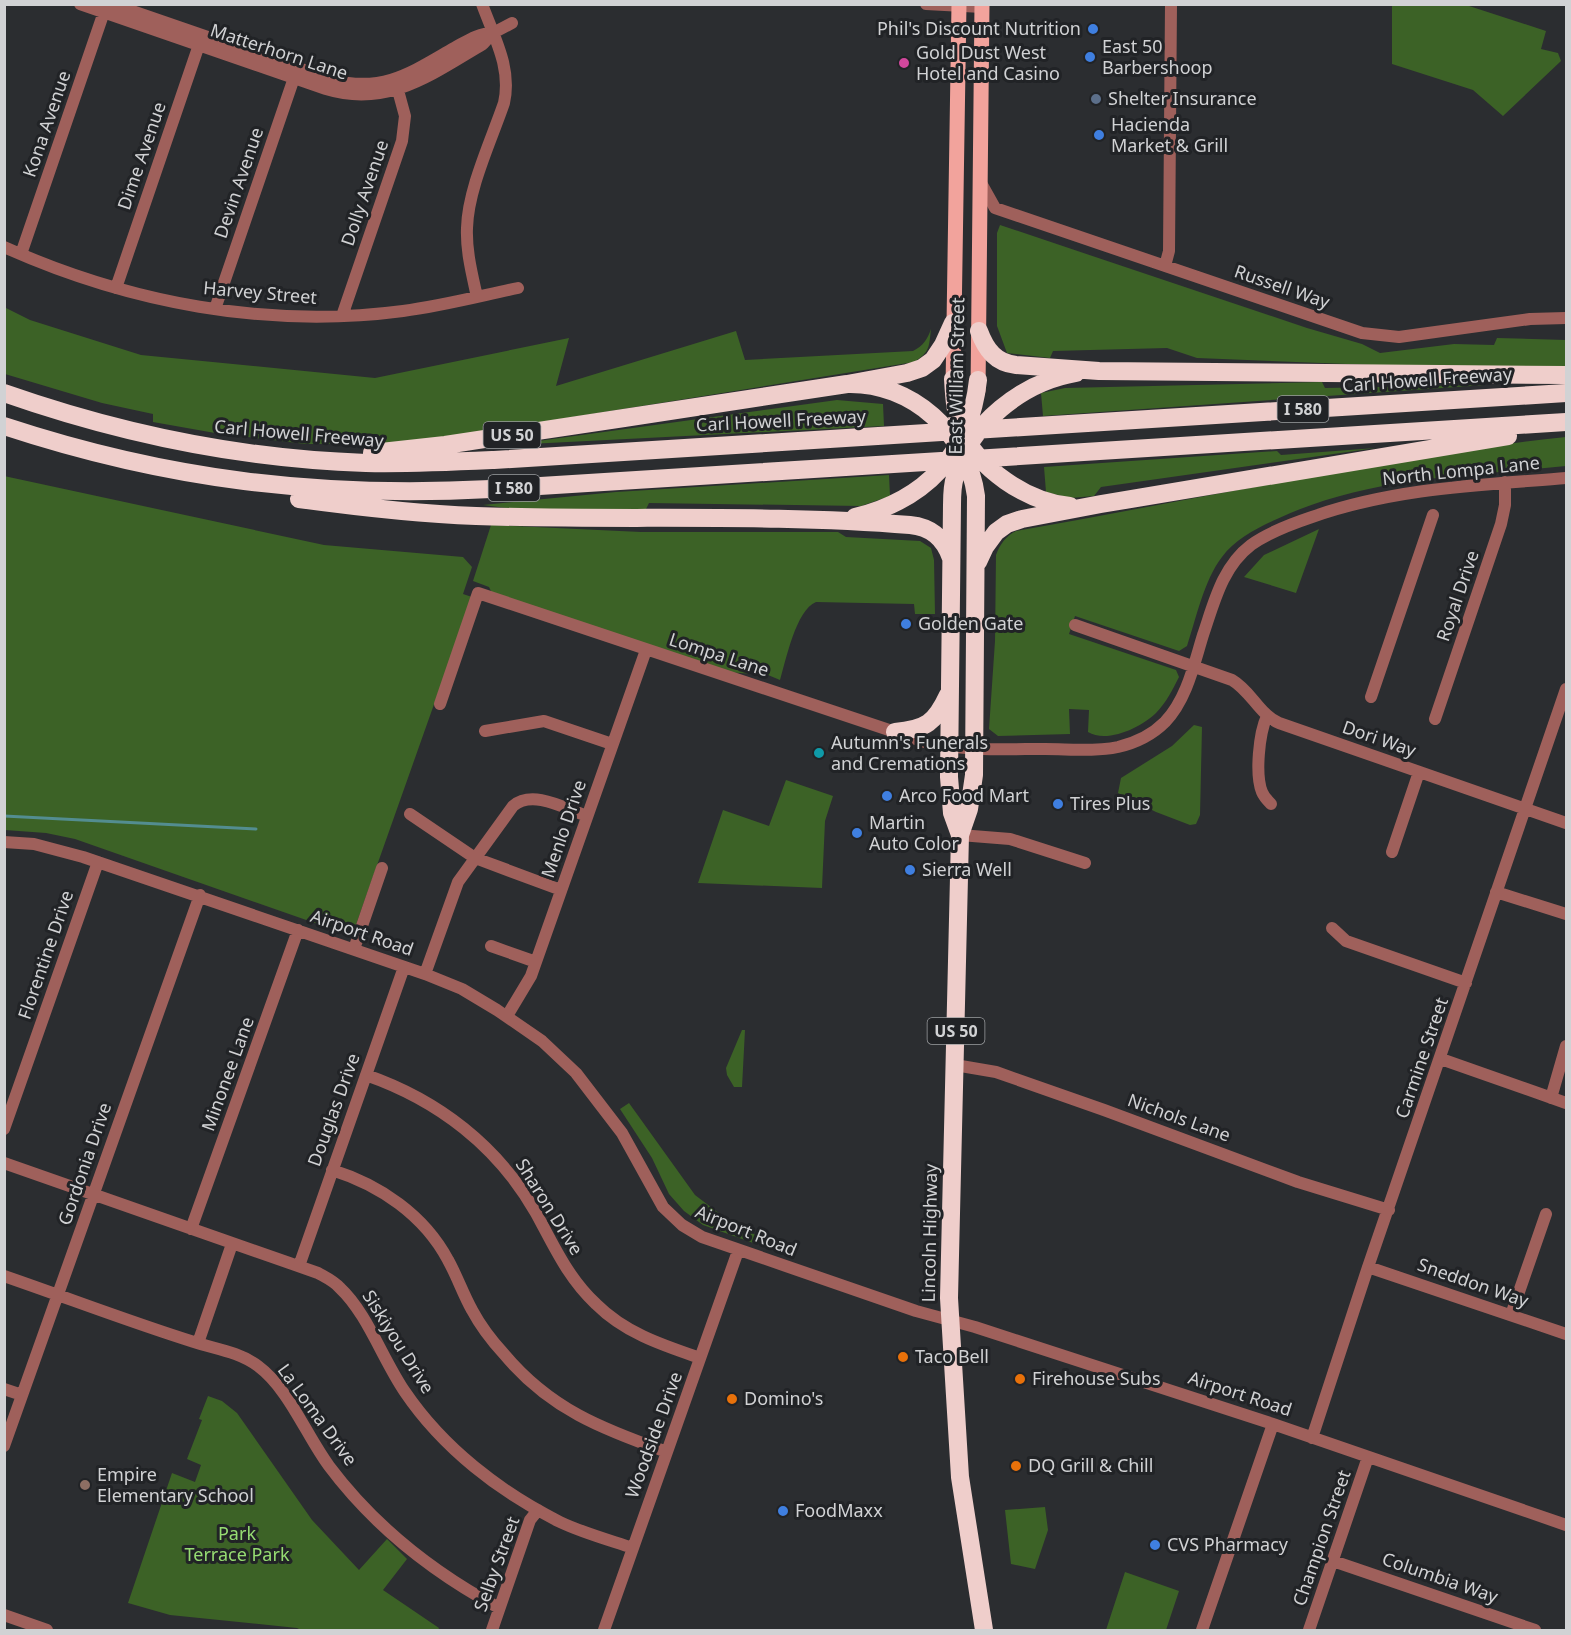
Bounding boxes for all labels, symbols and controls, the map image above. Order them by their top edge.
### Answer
place label: Phil's Discount Nutrition [877,16,1081,40]
street label: Matterhorn Lane [208,18,351,85]
marker: Phil's Discount Nutrition [1086,22,1100,36]
place label: East 50 Barbershoop [1102,34,1212,79]
place label: Gold Dust West Hotel and Casino [916,40,1060,85]
marker: East 50 Barbershoop [1083,50,1097,64]
marker: Gold Dust West Hotel and Casino [897,56,911,70]
street label: Kona Avenue [17,67,75,180]
place label: Shelter Insurance [1108,86,1257,110]
marker: Shelter Insurance [1089,92,1103,106]
street label: Dime Avenue [111,99,171,213]
place label: Hacienda Market & Grill [1111,112,1228,157]
street label: Devin Avenue [208,124,268,241]
marker: Hacienda Market & Grill [1092,128,1106,142]
street label: Dolly Avenue [335,137,393,249]
street label: Russell Way [1231,259,1334,314]
street label: Harvey Street [202,275,318,309]
street label: East William Street [943,297,969,455]
street label: Carl Howell Freeway [1341,361,1513,397]
road number: I 580 [1278,396,1328,422]
street label: Carl Howell Freeway [695,404,867,436]
street label: Carl Howell Freeway [213,414,386,452]
road number: US 50 [484,422,540,448]
street label: North Lompa Lane [1381,450,1541,490]
road number: I 580 [488,475,540,501]
street label: Royal Drive [1430,547,1484,644]
place label: Golden Gate [918,611,1024,635]
marker: Golden Gate [899,617,913,631]
street label: Lompa Lane [666,627,772,682]
street label: Dori Way [1339,714,1420,762]
place label: Autumn's Funerals and Cremations [831,730,988,775]
marker: Autumn's Funerals and Cremations [812,746,826,760]
street label: Menlo Drive [535,776,591,881]
place label: Arco Food Mart [899,783,1030,807]
marker: Arco Food Mart [880,789,894,803]
place label: Tires Plus [1070,791,1150,815]
marker: Tires Plus [1051,797,1065,811]
place label: Martin Auto Color [869,810,959,855]
marker: Martin Auto Color [850,826,864,840]
place label: Sierra Well [922,857,1012,881]
marker: Sierra Well [903,863,917,877]
street label: Florentine Drive [12,887,78,1022]
street label: Airport Road [308,903,417,961]
street label: Carmine Street [1389,993,1453,1121]
street label: Minonee Lane [195,1013,259,1134]
road number: US 50 [928,1018,984,1044]
street label: Douglas Drive [301,1050,365,1170]
street label: Nichols Lane [1125,1087,1234,1147]
street label: Gordonia Drive [52,1099,116,1228]
street label: Sharon Drive [511,1154,589,1259]
street label: Lincoln Highway [916,1163,942,1303]
street label: Airport Road [692,1199,801,1261]
street label: Sneddon Way [1415,1252,1533,1312]
street label: Siskiyou Drive [357,1285,440,1398]
place label: Taco Bell [915,1344,989,1368]
marker: Taco Bell [896,1350,910,1364]
street label: La Loma Drive [273,1359,363,1470]
street label: Airport Road [1186,1365,1295,1421]
place label: Firehouse Subs [1032,1366,1161,1390]
street label: Woodside Drive [619,1368,687,1501]
marker: Firehouse Subs [1013,1372,1027,1386]
place label: Domino's [744,1386,823,1410]
marker: Domino's [725,1392,739,1406]
place label: DQ Grill & Chill [1028,1453,1153,1477]
marker: DQ Grill & Chill [1009,1459,1023,1473]
place label: Empire Elementary School [97,1462,254,1507]
street label: Champion Street [1287,1466,1356,1609]
marker: Empire Elementary School [78,1478,92,1492]
place label: FoodMaxx [795,1498,883,1522]
marker: FoodMaxx [776,1504,790,1518]
street label: Selby Street [468,1512,525,1615]
park label: Park Terrace Park [184,1521,290,1566]
place label: CVS Pharmacy [1167,1532,1289,1556]
marker: CVS Pharmacy [1148,1538,1162,1552]
street label: Columbia Way [1379,1546,1502,1608]

